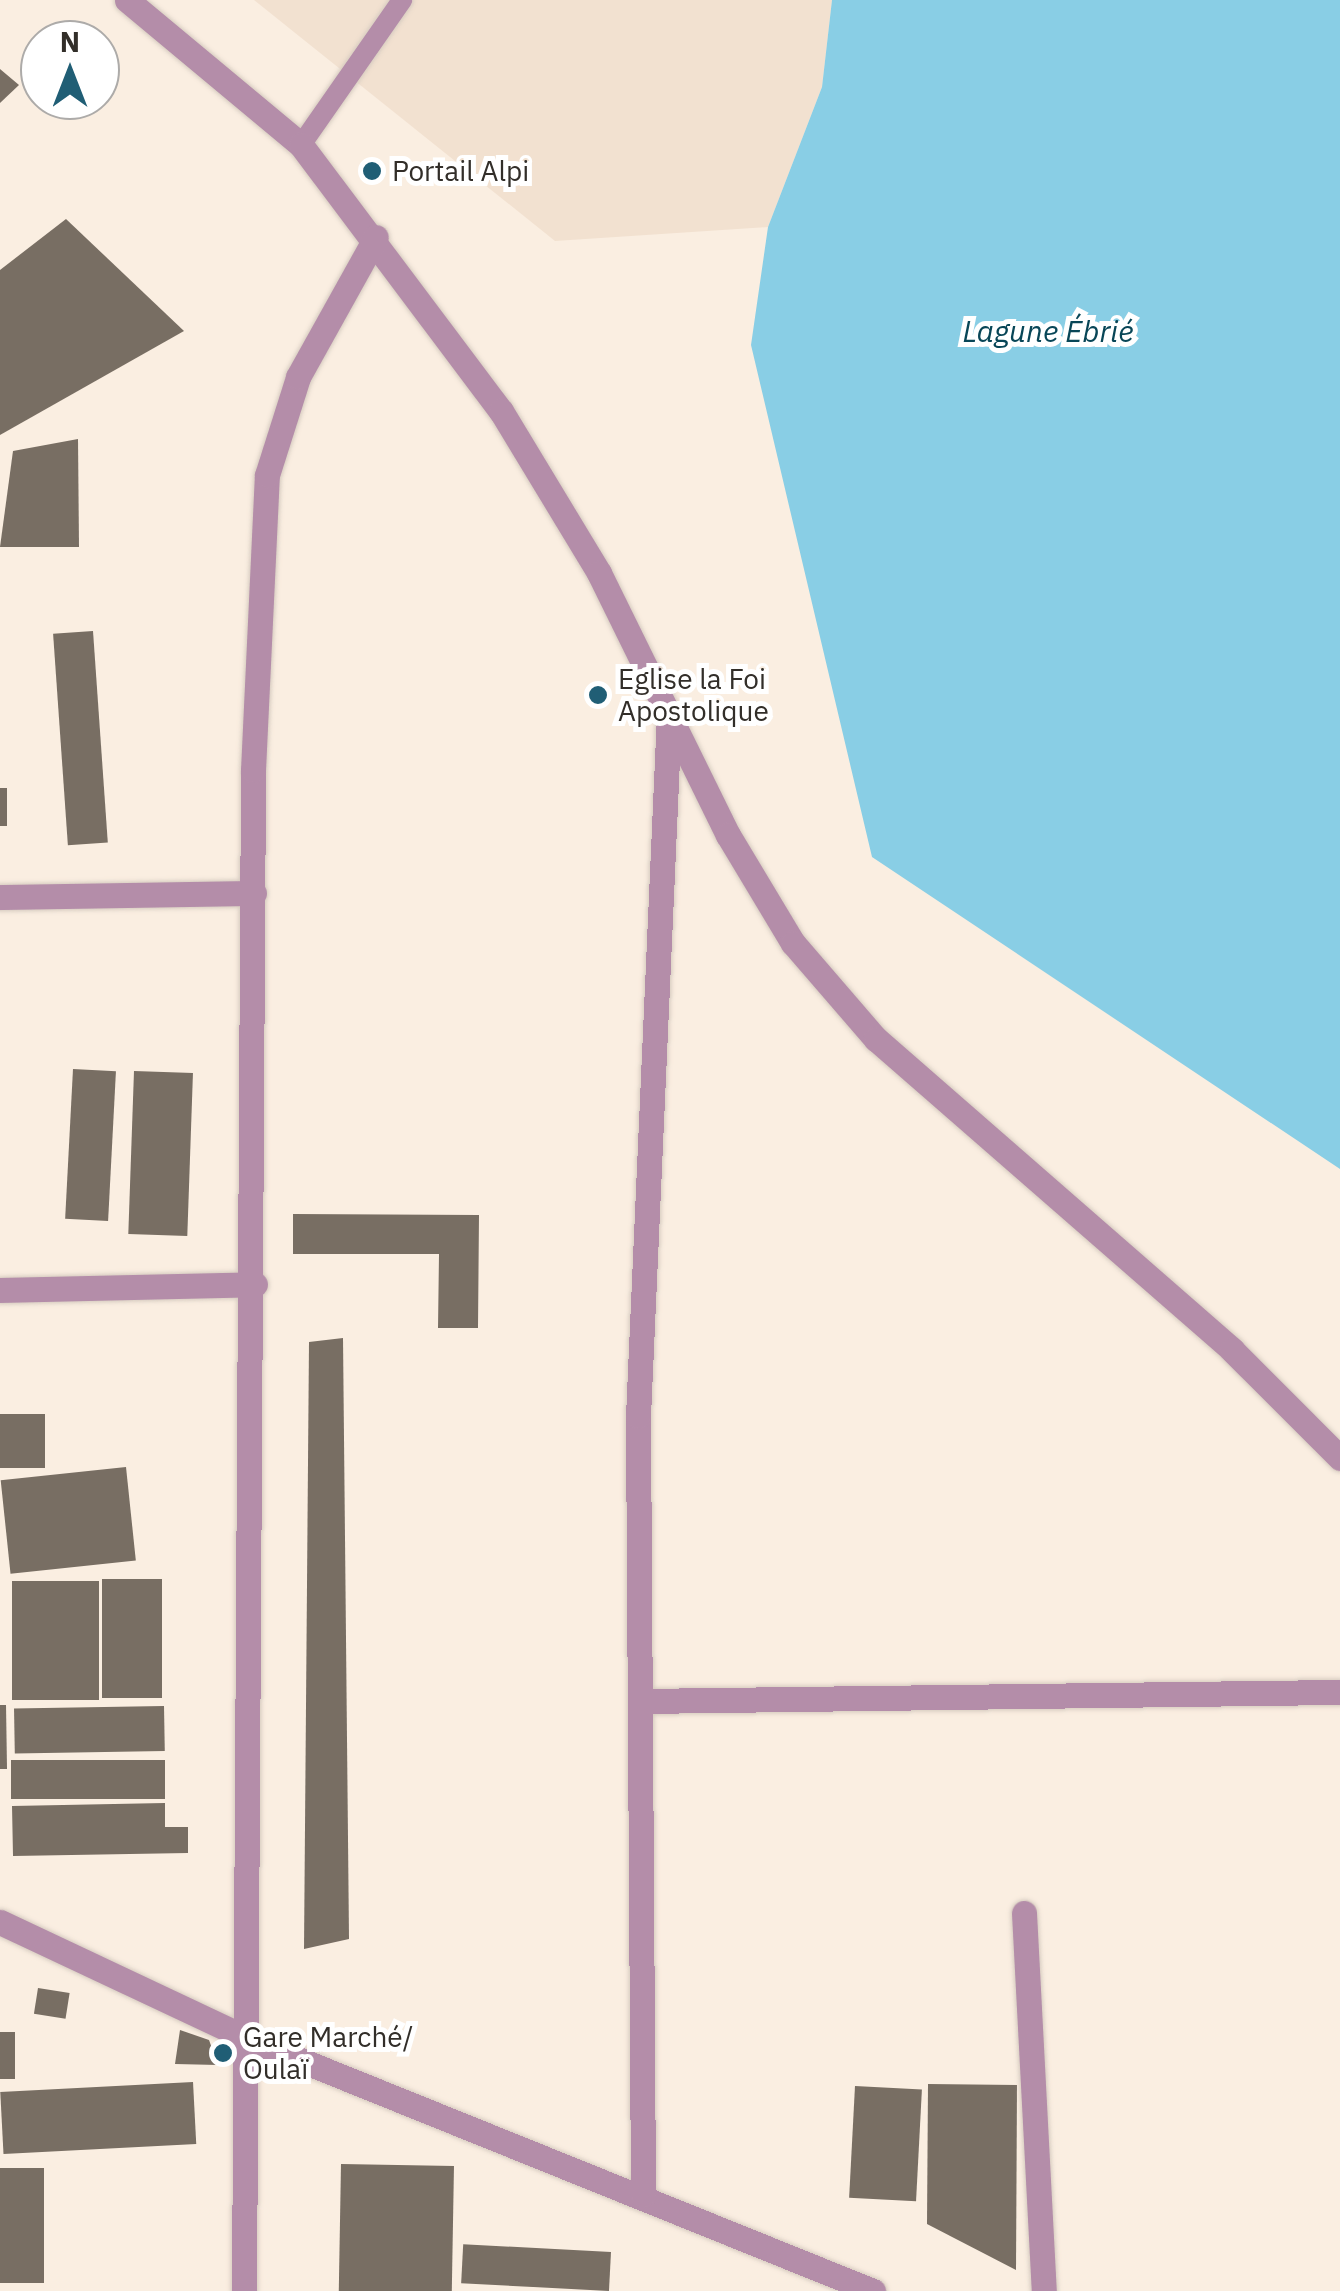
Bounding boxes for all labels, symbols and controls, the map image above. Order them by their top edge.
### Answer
north arrow [20,20,120,120]
text: N [60,23,80,60]
place label: Portail Alpi [392,154,529,188]
marker: Portail Alpi [361,160,383,182]
water label: Lagune Ébrié [962,313,1134,349]
place label: Eglise la Foi Apostolique [618,662,769,728]
marker: Eglise la Foi Apostolique [587,684,609,706]
place label: Gare Marché/ Oulaï [243,2020,413,2086]
marker: Gare Marché/ Oulaï [212,2042,234,2064]

